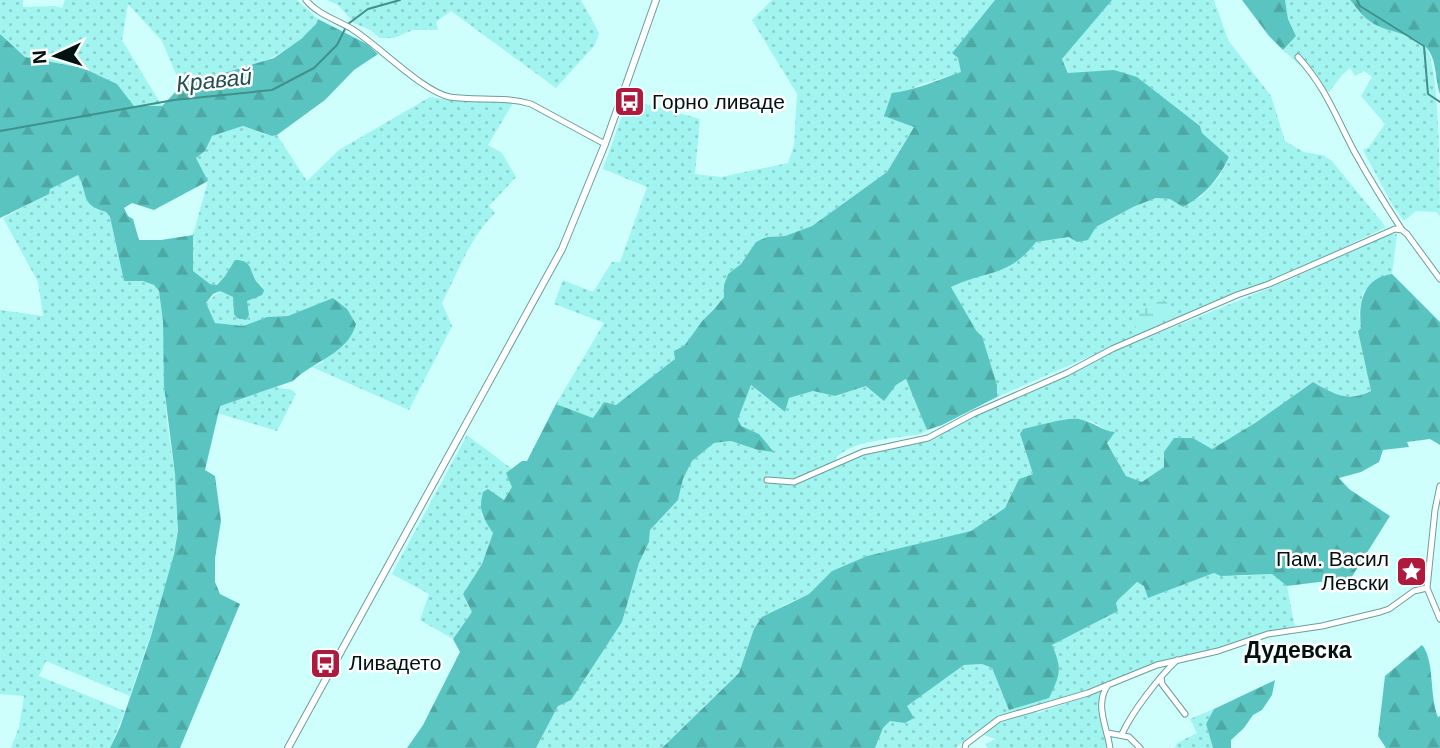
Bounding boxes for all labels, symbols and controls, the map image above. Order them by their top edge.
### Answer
north arrow [21,21,91,91]
text: N [29,50,50,65]
water label: Кравай [175,63,253,97]
bus stop icon: Горно ливаде [612,85,646,119]
place label: Горно ливаде [652,90,785,113]
place label: Пам. Васил Левски [1276,547,1389,594]
place icon: Пам. Васил Левски [1395,554,1429,588]
district label: Дудевска [1245,637,1352,663]
bus stop icon: Ливадето [309,646,343,680]
place label: Ливадето [349,651,441,674]

